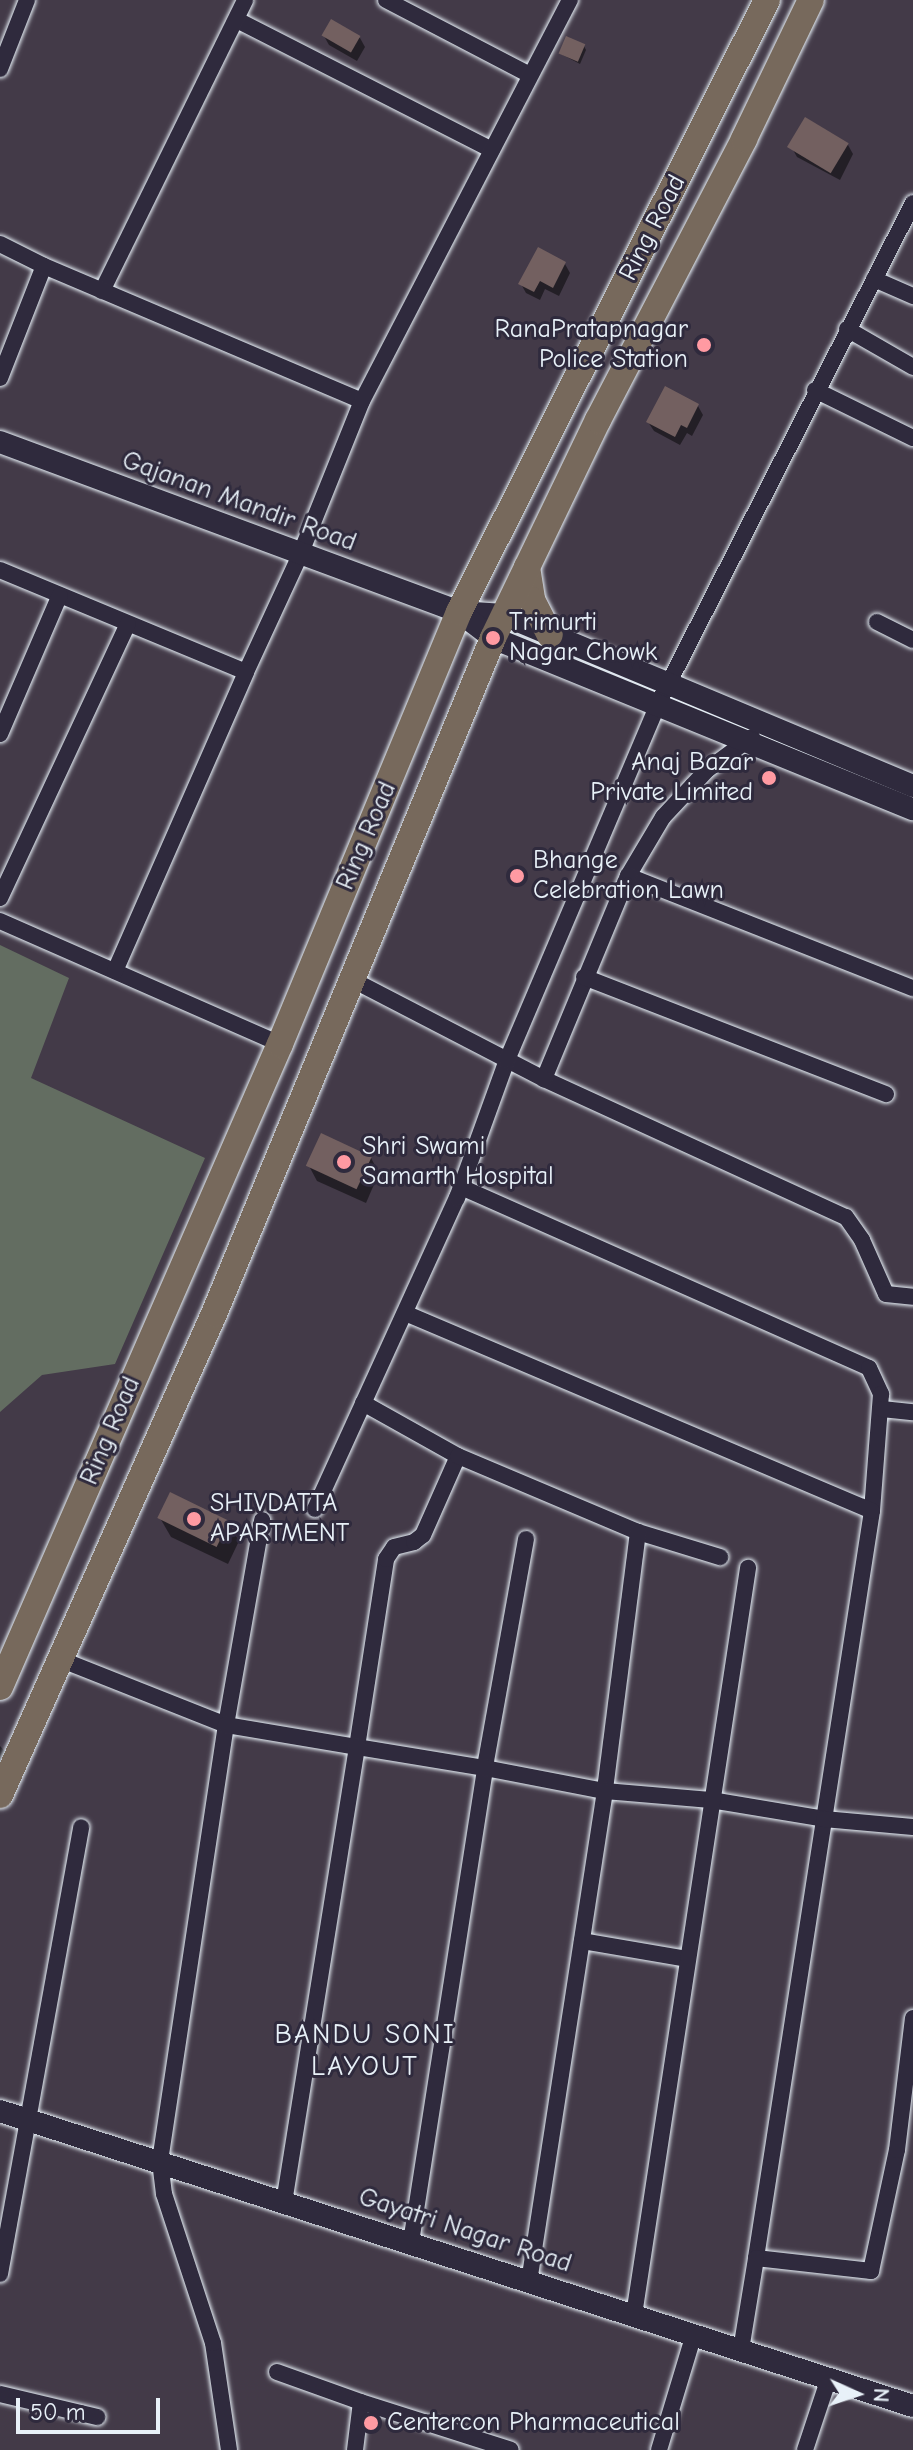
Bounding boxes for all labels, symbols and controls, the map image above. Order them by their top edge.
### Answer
street label: Ring Road [613,170,693,286]
place label: RanaPratapnagar Police Station [495,314,688,376]
marker: RanaPratapnagar Police Station [695,336,713,354]
street label: Gajanan Mandir Road [118,445,360,559]
place label: Trimurti Nagar Chowk [509,607,657,668]
marker: Trimurti Nagar Chowk [484,629,502,647]
place label: Anaj Bazar Private Limited [590,747,753,808]
marker: Anaj Bazar Private Limited [760,769,778,787]
street label: Ring Road [330,777,404,895]
place label: Bhange Celebration Lawn [533,845,724,906]
marker: Bhange Celebration Lawn [508,867,526,885]
place label: Shri Swami Samarth Hospital [362,1131,554,1192]
marker: Shri Swami Samarth Hospital [333,1151,355,1173]
street label: Ring Road [74,1372,148,1490]
place label: SHIVDATTA APARTMENT [210,1488,349,1550]
marker: SHIVDATTA APARTMENT [185,1510,203,1528]
district label: BANDU SONI LAYOUT [274,2017,456,2083]
street label: Gayatri Nagar Road [355,2182,575,2280]
north arrow [817,2354,897,2434]
scale bar [20,2382,164,2432]
text: N [868,2387,894,2403]
text: 50 m [30,2398,86,2426]
place label: Centercon Pharmaceutical [387,2407,680,2439]
marker: Centercon Pharmaceutical [362,2414,380,2432]

